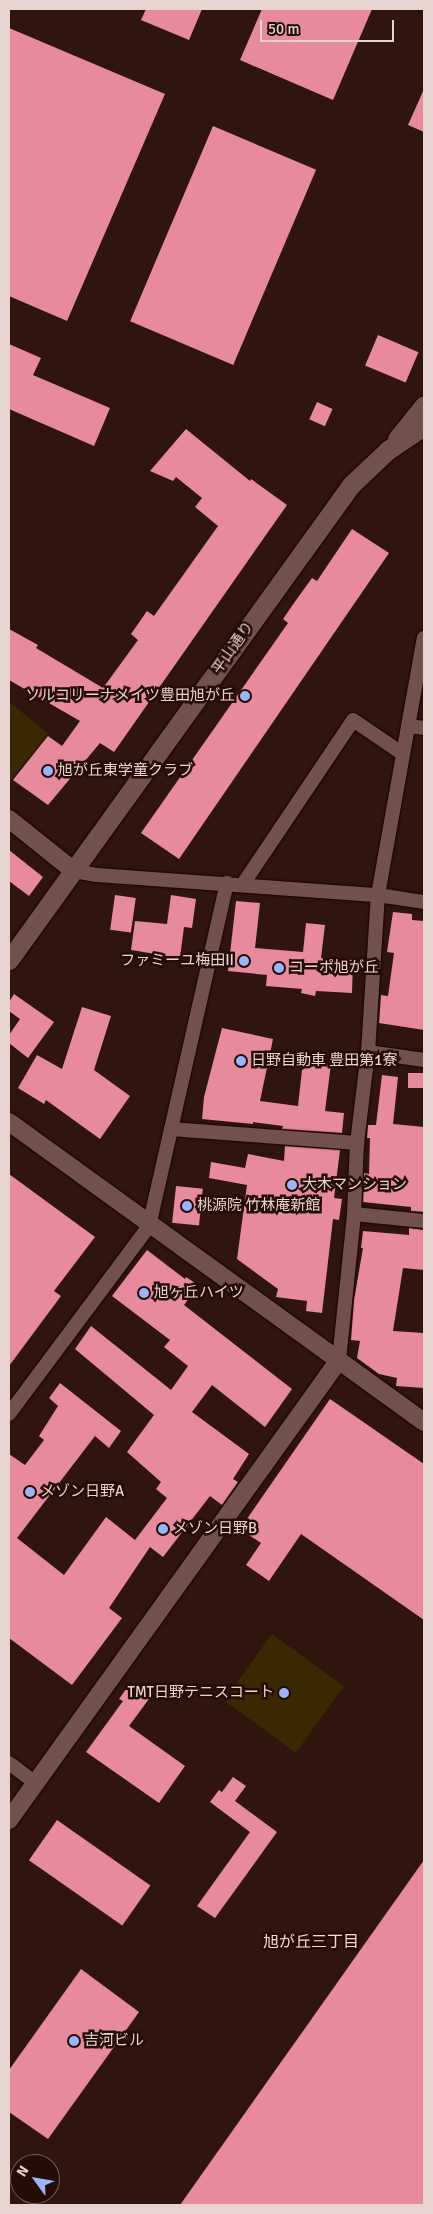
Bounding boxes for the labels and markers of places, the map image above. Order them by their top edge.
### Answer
place label: ソルコリーナメイツ豊田旭が丘 [25,687,235,705]
marker: ソルコリーナメイツ豊田旭が丘 [239,690,251,702]
place label: 旭が丘東学童クラブ [58,762,193,780]
marker: 旭が丘東学童クラブ [42,765,54,777]
place label: ファミーユ梅田II [120,952,234,970]
marker: ファミーユ梅田II [238,955,250,967]
place label: コーポ旭が丘 [289,959,379,977]
marker: コーポ旭が丘 [273,962,285,974]
place label: 日野自動車 豊田第1寮 [251,1052,397,1070]
marker: 日野自動車 豊田第1寮 [235,1055,247,1067]
place label: 大木マンション [302,1176,407,1194]
marker: 大木マンション [286,1179,298,1191]
place label: 桃源院 竹林庵新館 [197,1197,320,1215]
marker: 桃源院 竹林庵新館 [181,1200,193,1212]
place label: 旭ヶ丘ハイツ [154,1284,244,1302]
marker: 旭ヶ丘ハイツ [138,1287,150,1299]
place label: メゾン日野A [40,1483,124,1501]
marker: メゾン日野A [24,1486,36,1498]
place label: メゾン日野B [173,1520,257,1538]
marker: メゾン日野B [157,1523,169,1535]
place label: TMT日野テニスコート [128,1684,274,1702]
marker: TMT日野テニスコート [278,1687,290,1699]
place label: 吉河ビル [84,2032,144,2050]
marker: 吉河ビル [68,2035,80,2047]

